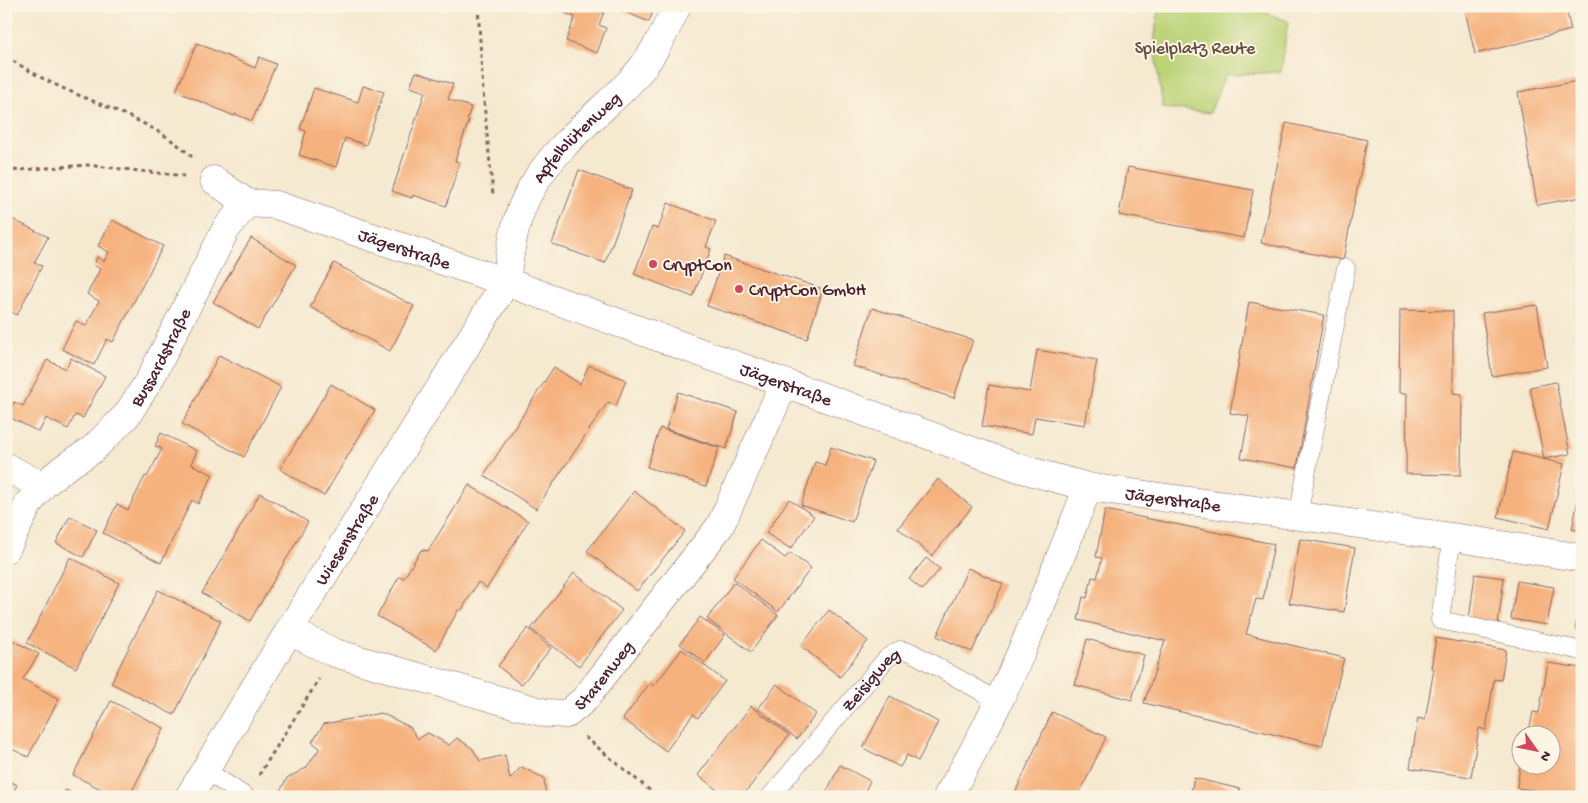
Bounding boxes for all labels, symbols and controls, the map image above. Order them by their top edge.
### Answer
park label: Spielplatz Reute [1135,39,1256,60]
street label: Apfelblütenweg [529,88,626,188]
street label: Jägerstraße [355,225,453,276]
place label: CryptCon [663,256,732,277]
marker: CryptCon [647,258,659,270]
place label: CryptCon GmbH [749,281,867,302]
marker: CryptCon GmbH [733,283,745,295]
street label: Bussardstraße [127,305,197,412]
street label: Jägerstraße [737,360,835,412]
street label: Jägerstraße [1124,484,1222,518]
street label: Wiesenstraße [312,490,385,590]
street label: Starenweg [571,637,639,716]
street label: Zeisigweg [838,644,905,717]
north arrow [1510,726,1560,776]
text: N [1535,747,1554,764]

